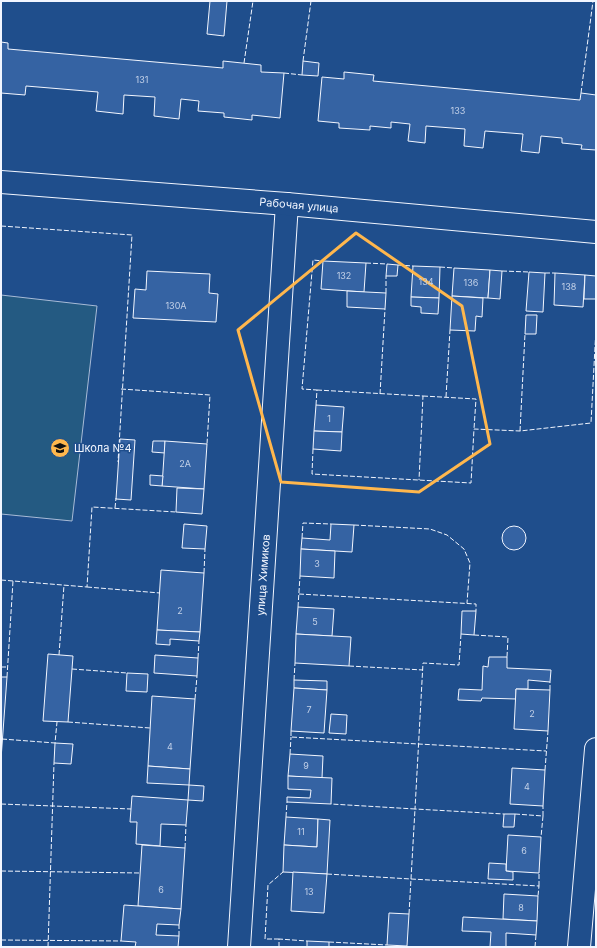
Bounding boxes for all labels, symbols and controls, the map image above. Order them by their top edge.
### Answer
house number: 131 [136,74,148,85]
house number: 133 [451,105,466,116]
street label: Рабочая улица [259,195,339,215]
house number: 132 [337,270,351,281]
house number: 134 [418,276,434,287]
house number: 136 [464,277,479,288]
house number: 138 [562,281,577,292]
house number: 130А [165,300,187,311]
house number: 1 [327,413,331,424]
school or university icon: Школа №4 [49,437,71,459]
place label: Школа №4 [74,441,132,455]
house number: 2А [179,458,191,469]
street label: улица Химиков [253,534,273,616]
house number: 3 [314,558,320,569]
house number: 2 [177,605,183,616]
house number: 5 [312,616,318,627]
house number: 7 [306,704,312,715]
house number: 2 [529,708,535,719]
house number: 4 [167,741,173,752]
house number: 9 [303,760,309,771]
house number: 4 [524,781,530,792]
house number: 11 [297,826,305,837]
house number: 6 [521,845,527,856]
house number: 6 [158,884,164,895]
house number: 13 [304,886,314,897]
house number: 8 [518,902,524,913]

